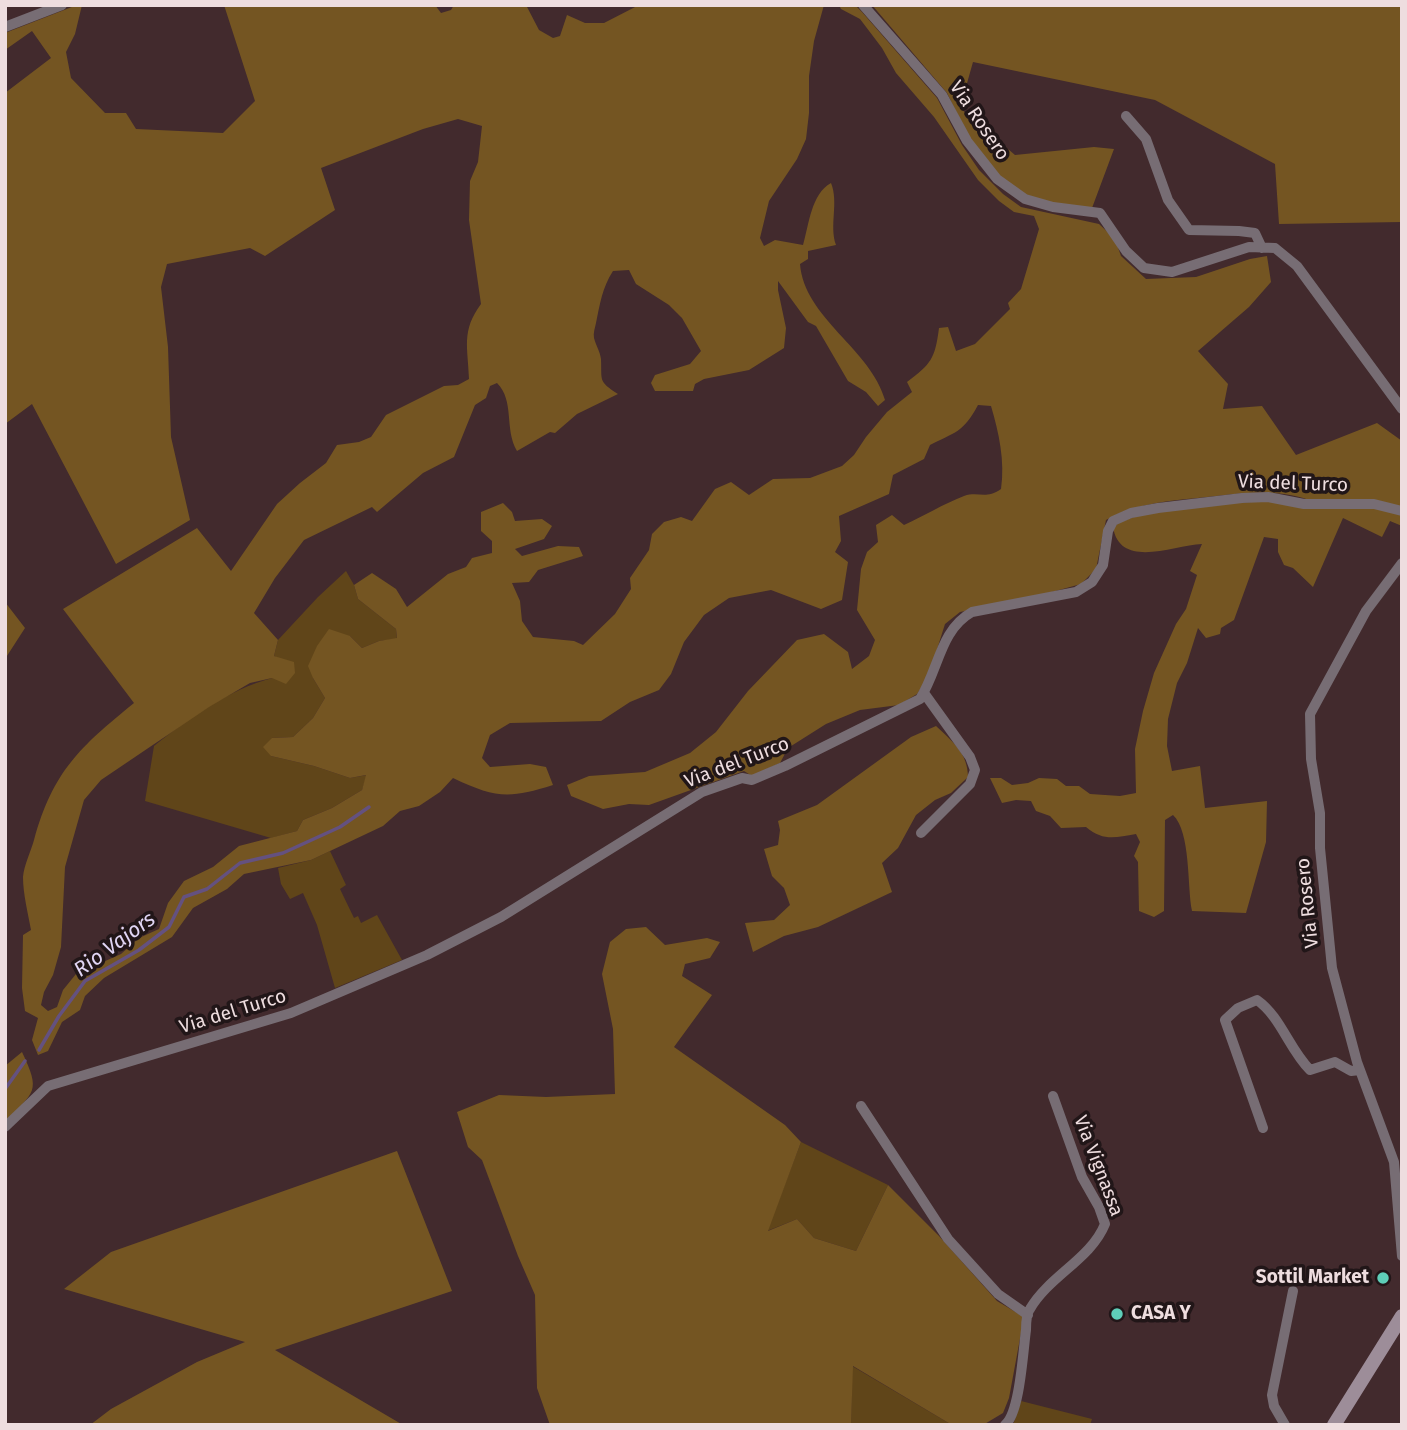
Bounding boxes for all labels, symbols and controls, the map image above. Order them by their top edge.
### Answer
street label: Via Rosero [944,77,1014,165]
street label: Via del Turco [1237,471,1349,497]
street label: Via del Turco [681,733,793,793]
street label: Via Rosero [1292,857,1324,949]
water label: Rio Vajors [69,907,161,983]
street label: Via del Turco [177,985,289,1039]
street label: Via Vignassa [1068,1112,1128,1220]
place label: Sottil Market [1256,1267,1369,1289]
marker: Sottil Market [1375,1270,1391,1286]
place label: CASA Y [1131,1303,1191,1325]
marker: CASA Y [1109,1306,1125,1322]

